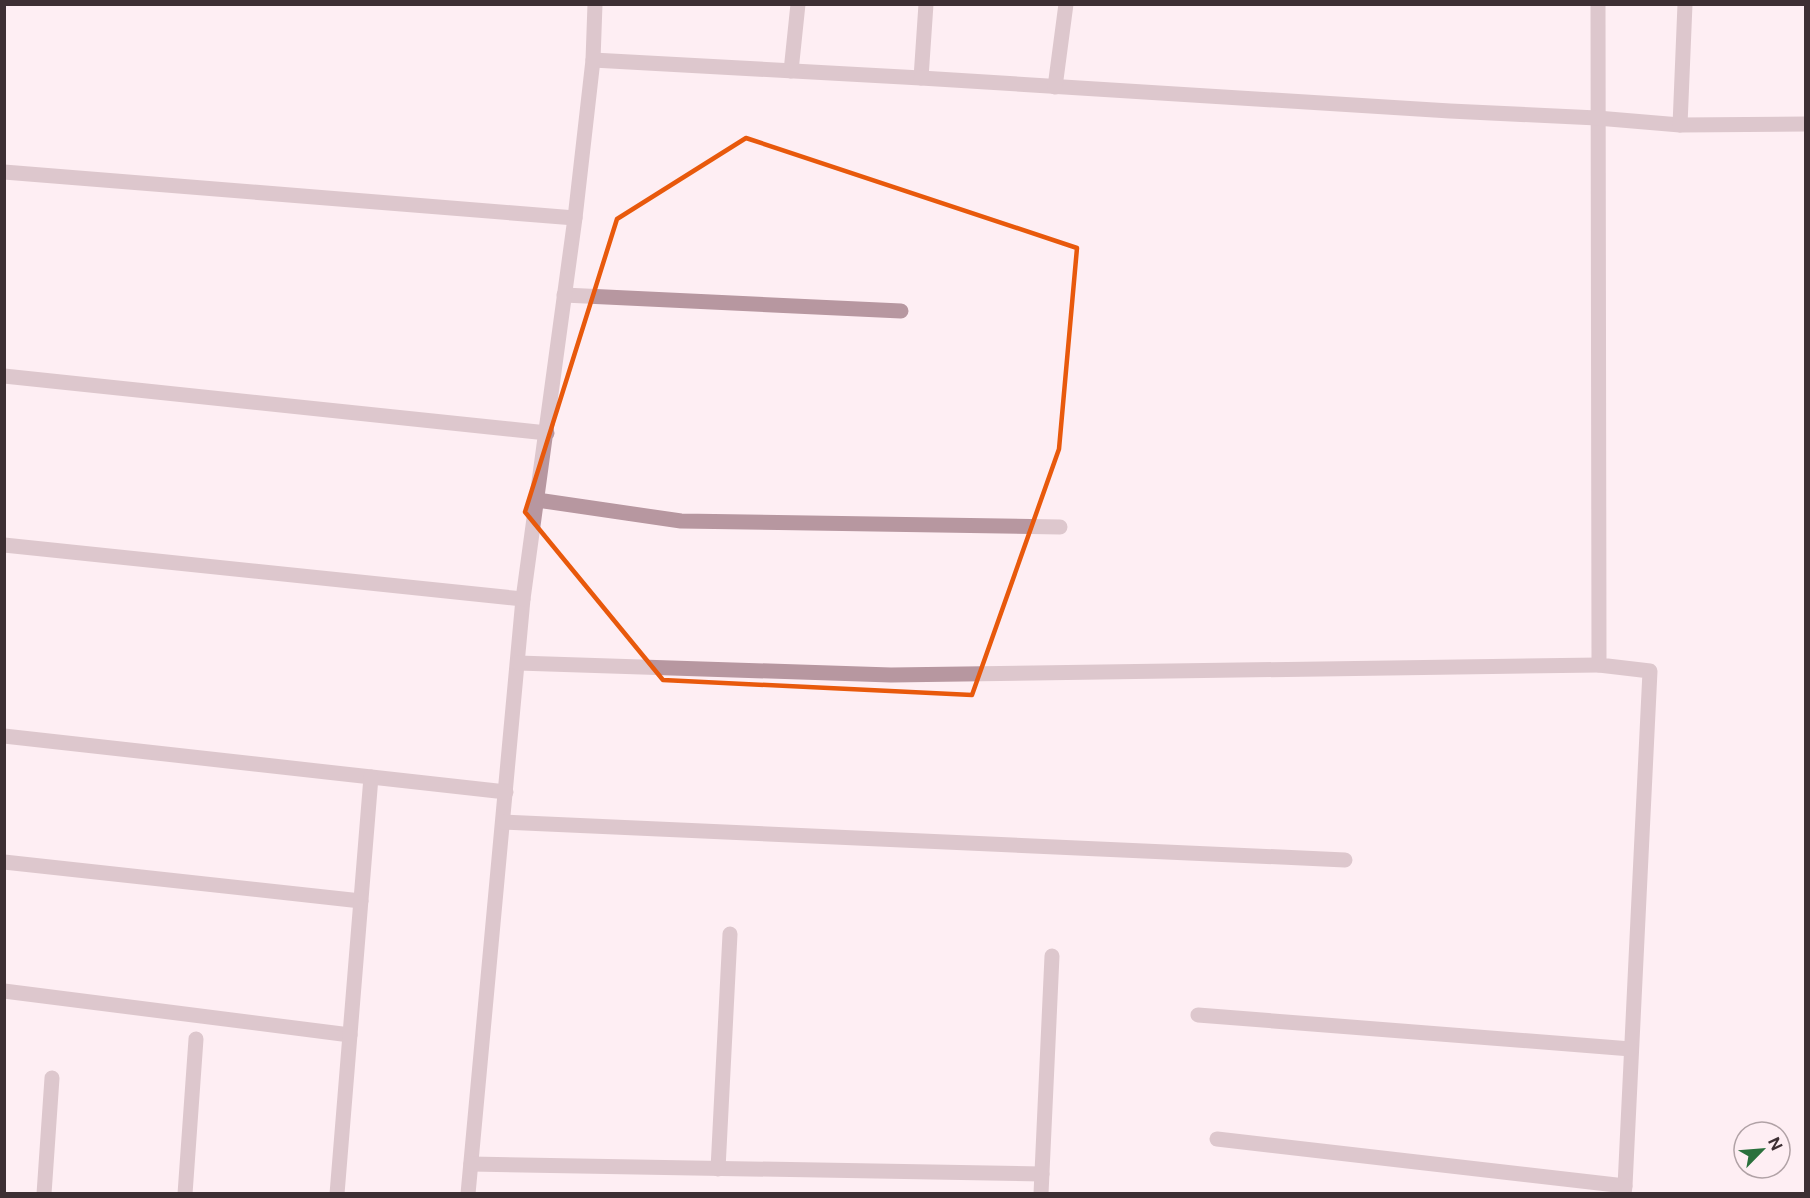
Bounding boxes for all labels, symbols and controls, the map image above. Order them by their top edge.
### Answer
north arrow [1732,1120,1792,1180]
text: N [1764,1134,1786,1154]

